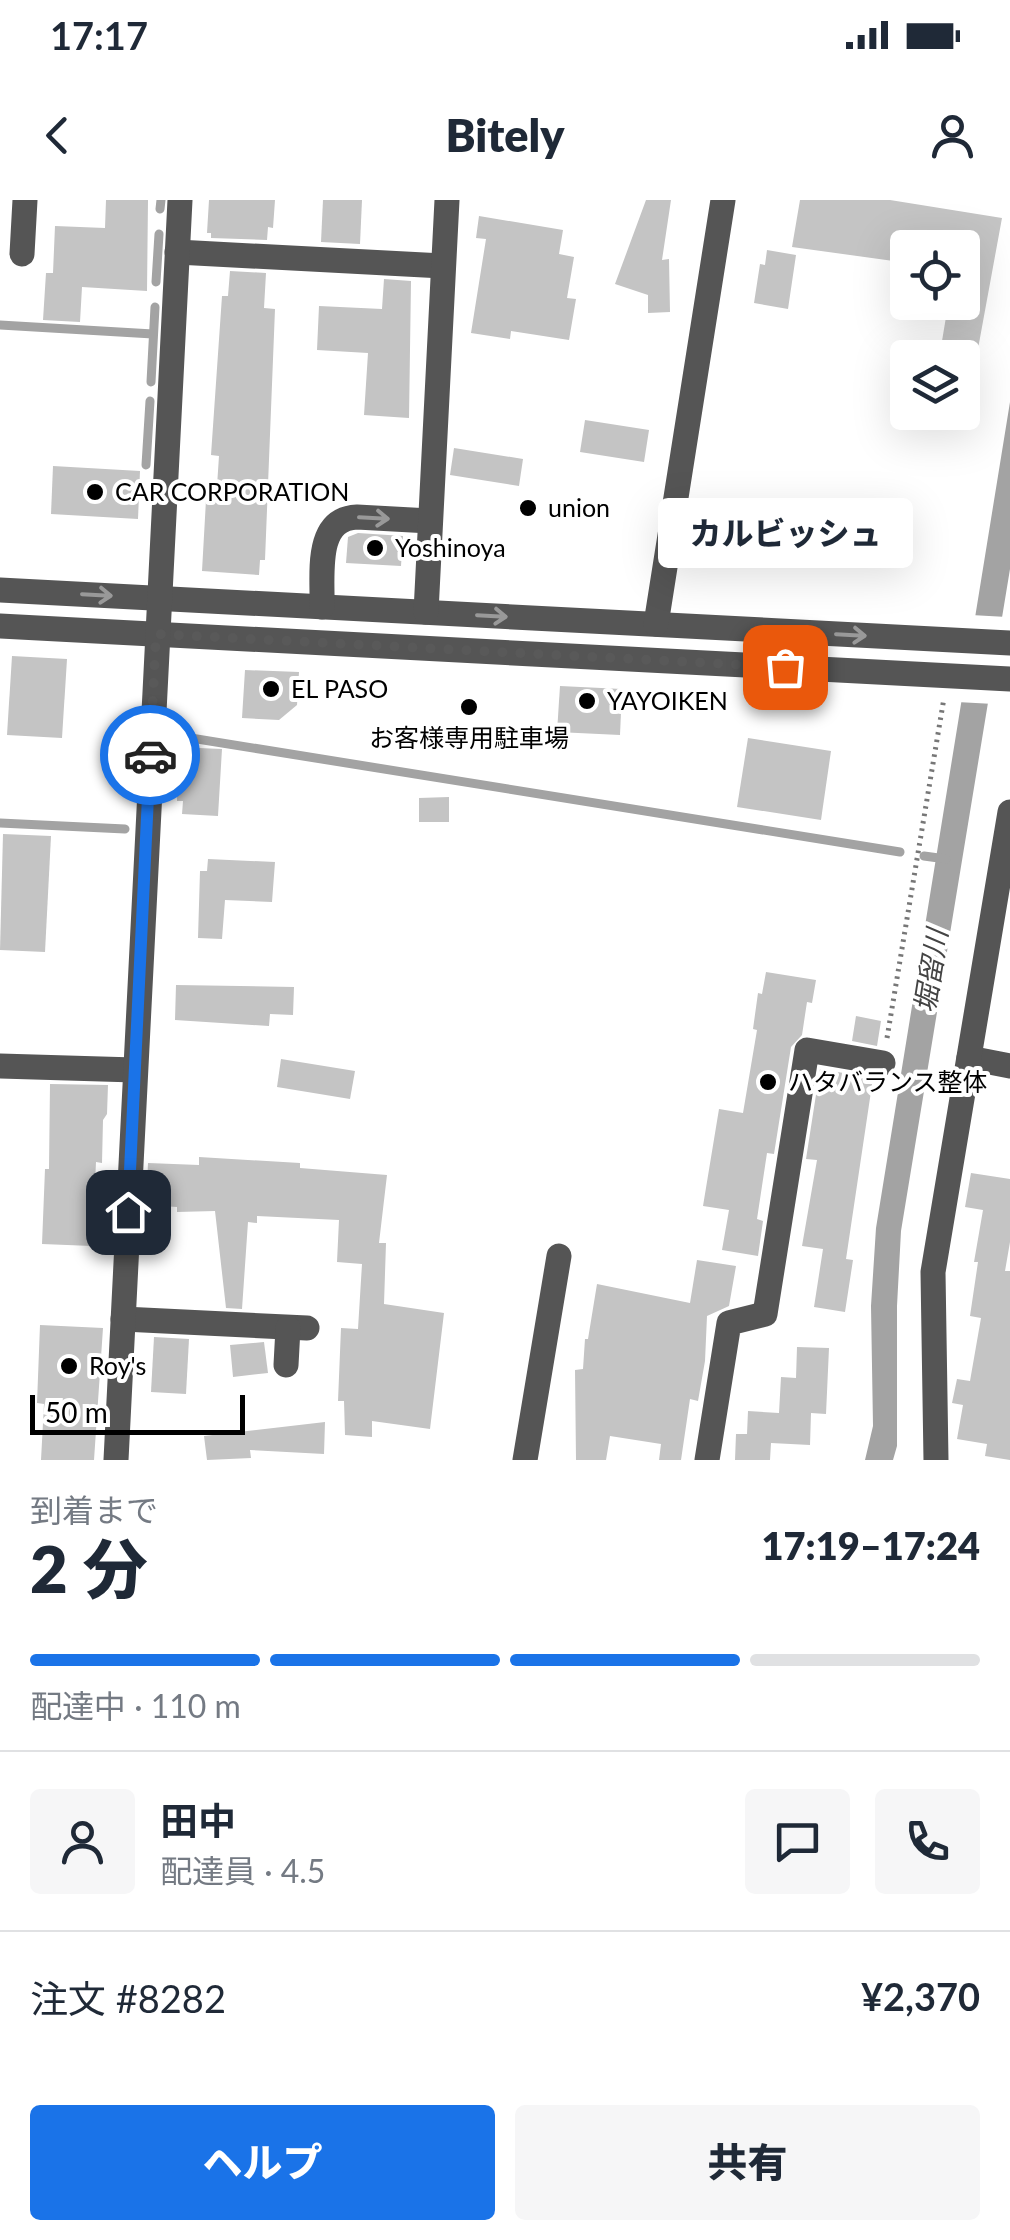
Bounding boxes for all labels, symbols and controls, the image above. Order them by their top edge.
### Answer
text: 17:17 [50,12,148,58]
icon: back [30,108,85,163]
text: Bitely [445,108,565,162]
icon: person [925,108,980,163]
map controls [890,230,980,430]
button: locate [890,230,980,320]
button: layers [890,340,980,430]
place label: CAR CORPORATION [115,476,349,506]
marker: CAR CORPORATION [84,481,106,503]
place label: union [548,492,610,522]
marker: union [517,497,539,519]
callout: カルビッシュ [658,497,912,567]
one-way arrow [357,509,389,528]
text: カルビッシュ [689,513,882,552]
place label: Yoshinoya [395,532,506,562]
marker: Yoshinoya [364,537,386,559]
one-way arrow [81,586,113,605]
one-way arrow [475,607,507,626]
pin [743,625,828,710]
one-way arrow [835,626,867,645]
icon: bag [758,640,813,695]
place label: EL PASO [291,673,388,703]
marker: EL PASO [260,678,282,700]
place label: YAYOIKEN [607,685,728,715]
marker: YAYOIKEN [576,690,598,712]
marker: お客様専用駐車場 [458,696,480,718]
courier [100,705,200,805]
place label: お客様専用駐車場 [369,722,569,752]
icon: car [123,728,178,783]
water label: 堀留川 [907,924,954,1015]
place label: ハタバランス整体 [788,1066,988,1096]
marker: ハタバランス整体 [757,1071,779,1093]
pin [86,1170,171,1255]
icon: home [101,1185,156,1240]
place label: Roy's [89,1350,146,1380]
marker: Roy's [58,1355,80,1377]
scale bar [30,1390,245,1434]
text: 50 m [45,1395,108,1429]
text: 到着まで [30,1490,158,1529]
text: 17:19–17:24 [761,1522,980,1568]
text: 2 分 [30,1529,148,1607]
text: 配達中 · 110 m [30,1686,241,1725]
button: person [30,1789,135,1894]
button: chat [745,1789,850,1894]
button: phone [875,1789,980,1894]
text: 田中 [160,1797,236,1843]
text: 配達員 · 4.5 [160,1851,325,1890]
text: ¥2,370 [861,1973,980,2019]
text: 注文 #8282 [30,1975,226,2021]
button: ヘルプ [30,2105,495,2220]
button: 共有 [515,2105,980,2220]

